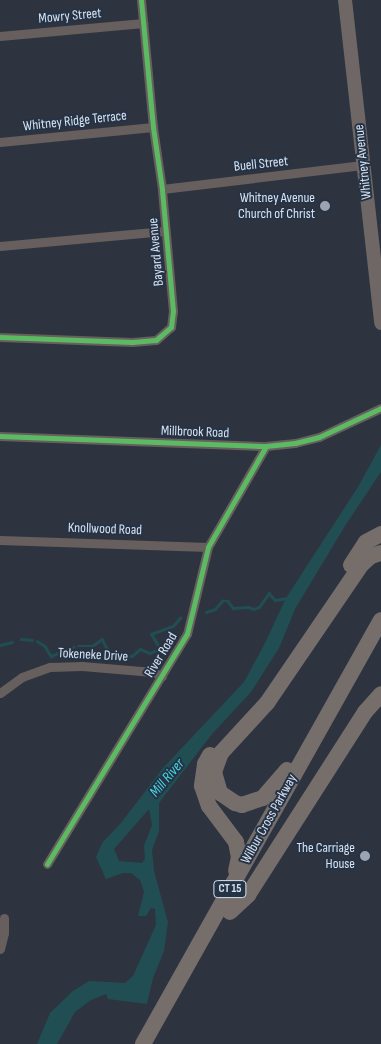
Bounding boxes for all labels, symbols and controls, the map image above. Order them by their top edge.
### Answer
street label: Mowry Street [38,5,102,27]
street label: Whitney Ridge Terrace [22,107,128,135]
street label: Whitney Avenue [351,124,375,200]
street label: Buell Street [233,153,289,175]
place label: Whitney Avenue Church of Christ [238,190,315,222]
marker: Whitney Avenue Church of Christ [319,200,331,212]
street label: Bayard Avenue [145,217,167,287]
street label: Millbrook Road [161,422,229,442]
street label: Knollwood Road [68,519,142,539]
street label: River Road [141,629,181,681]
street label: Tokeneke Drive [57,645,129,665]
water label: Mill River [146,755,188,801]
street label: Wilbur Cross Parkway [238,771,300,867]
place label: The Carriage House [296,840,355,872]
marker: The Carriage House [359,850,371,862]
road number: CT 15 [212,880,248,899]

